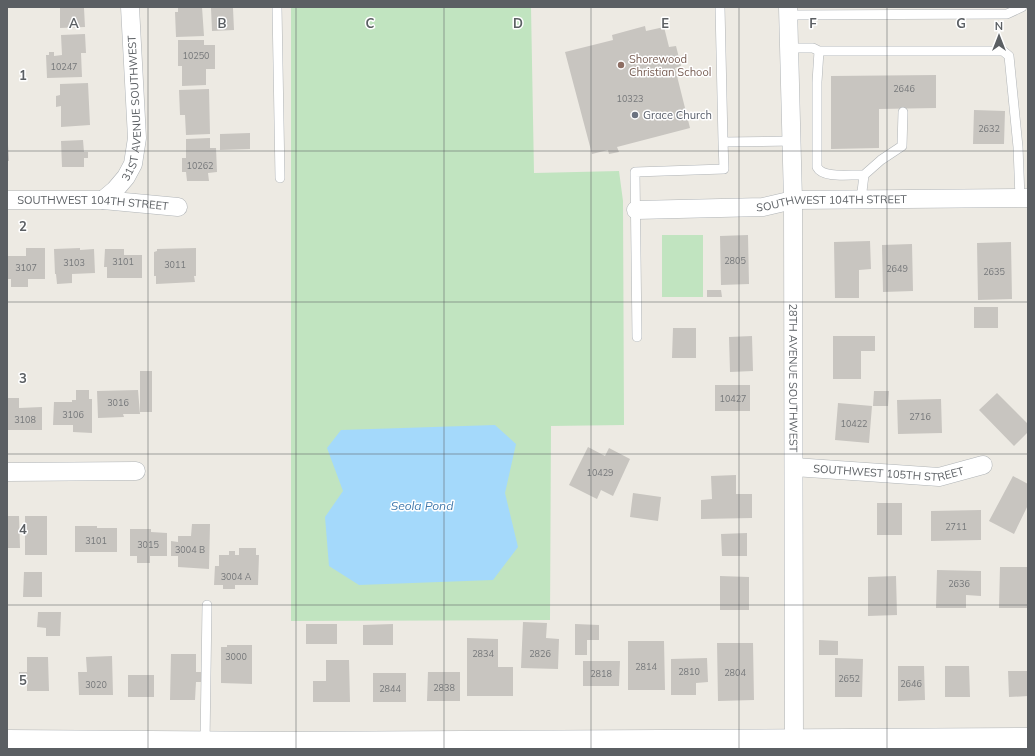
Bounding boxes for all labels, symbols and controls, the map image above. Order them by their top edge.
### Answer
text: A [69,15,79,31]
text: B [218,15,227,31]
text: C [366,15,375,31]
text: D [513,15,523,31]
text: E [661,15,669,31]
text: F [809,15,817,31]
text: G [956,15,966,31]
north arrow [979,16,1019,56]
text: N [995,19,1003,33]
street label: 31ST AVENUE SOUTHWEST [118,35,144,183]
house number: 10250 [182,50,210,61]
place label: Shorewood Christian School [629,52,711,79]
marker: Shorewood Christian School [616,60,626,70]
house number: 10247 [50,61,78,72]
text: 1 [19,67,27,83]
house number: 2646 [893,83,915,94]
house number: 10323 [616,93,644,104]
place label: Grace Church [643,108,712,122]
marker: Grace Church [630,110,640,120]
house number: 2632 [978,123,1000,134]
house number: 10262 [186,160,214,171]
street label: SOUTHWEST 104TH STREET [756,192,907,214]
street label: SOUTHWEST 104TH STREET [17,193,169,213]
text: 2 [19,218,27,234]
house number: 2805 [724,255,746,266]
house number: 3101 [112,256,134,267]
house number: 3103 [63,257,85,268]
house number: 3011 [164,259,186,270]
house number: 3107 [15,262,37,273]
house number: 2649 [886,263,908,274]
house number: 2635 [983,266,1005,277]
street label: 28TH AVENUE SOUTHWEST [786,303,800,453]
text: 3 [19,370,27,386]
house number: 10427 [719,393,747,404]
house number: 3016 [107,397,129,408]
house number: 3106 [62,409,84,420]
house number: 2716 [909,411,931,422]
house number: 3108 [14,414,36,425]
house number: 10422 [840,418,868,429]
street label: SOUTHWEST 105TH STREET [813,461,966,484]
house number: 10429 [586,467,614,478]
water label: Seola Pond [391,498,454,513]
text: 4 [19,521,27,537]
house number: 2711 [945,521,967,532]
house number: 3101 [85,535,107,546]
house number: 3015 [137,539,159,550]
house number: 3004 B [175,544,205,555]
house number: 3004 A [221,571,252,582]
house number: 2636 [948,578,970,589]
house number: 2834 [472,648,494,659]
house number: 2826 [529,648,551,659]
house number: 3000 [225,651,247,662]
house number: 2814 [635,661,657,672]
house number: 2810 [678,666,700,677]
house number: 2804 [724,667,746,678]
house number: 2818 [590,668,612,679]
text: 5 [19,672,27,688]
house number: 2652 [838,673,860,684]
house number: 2646 [900,678,922,689]
house number: 3020 [85,679,107,690]
house number: 2838 [433,682,455,693]
house number: 2844 [379,683,401,694]

